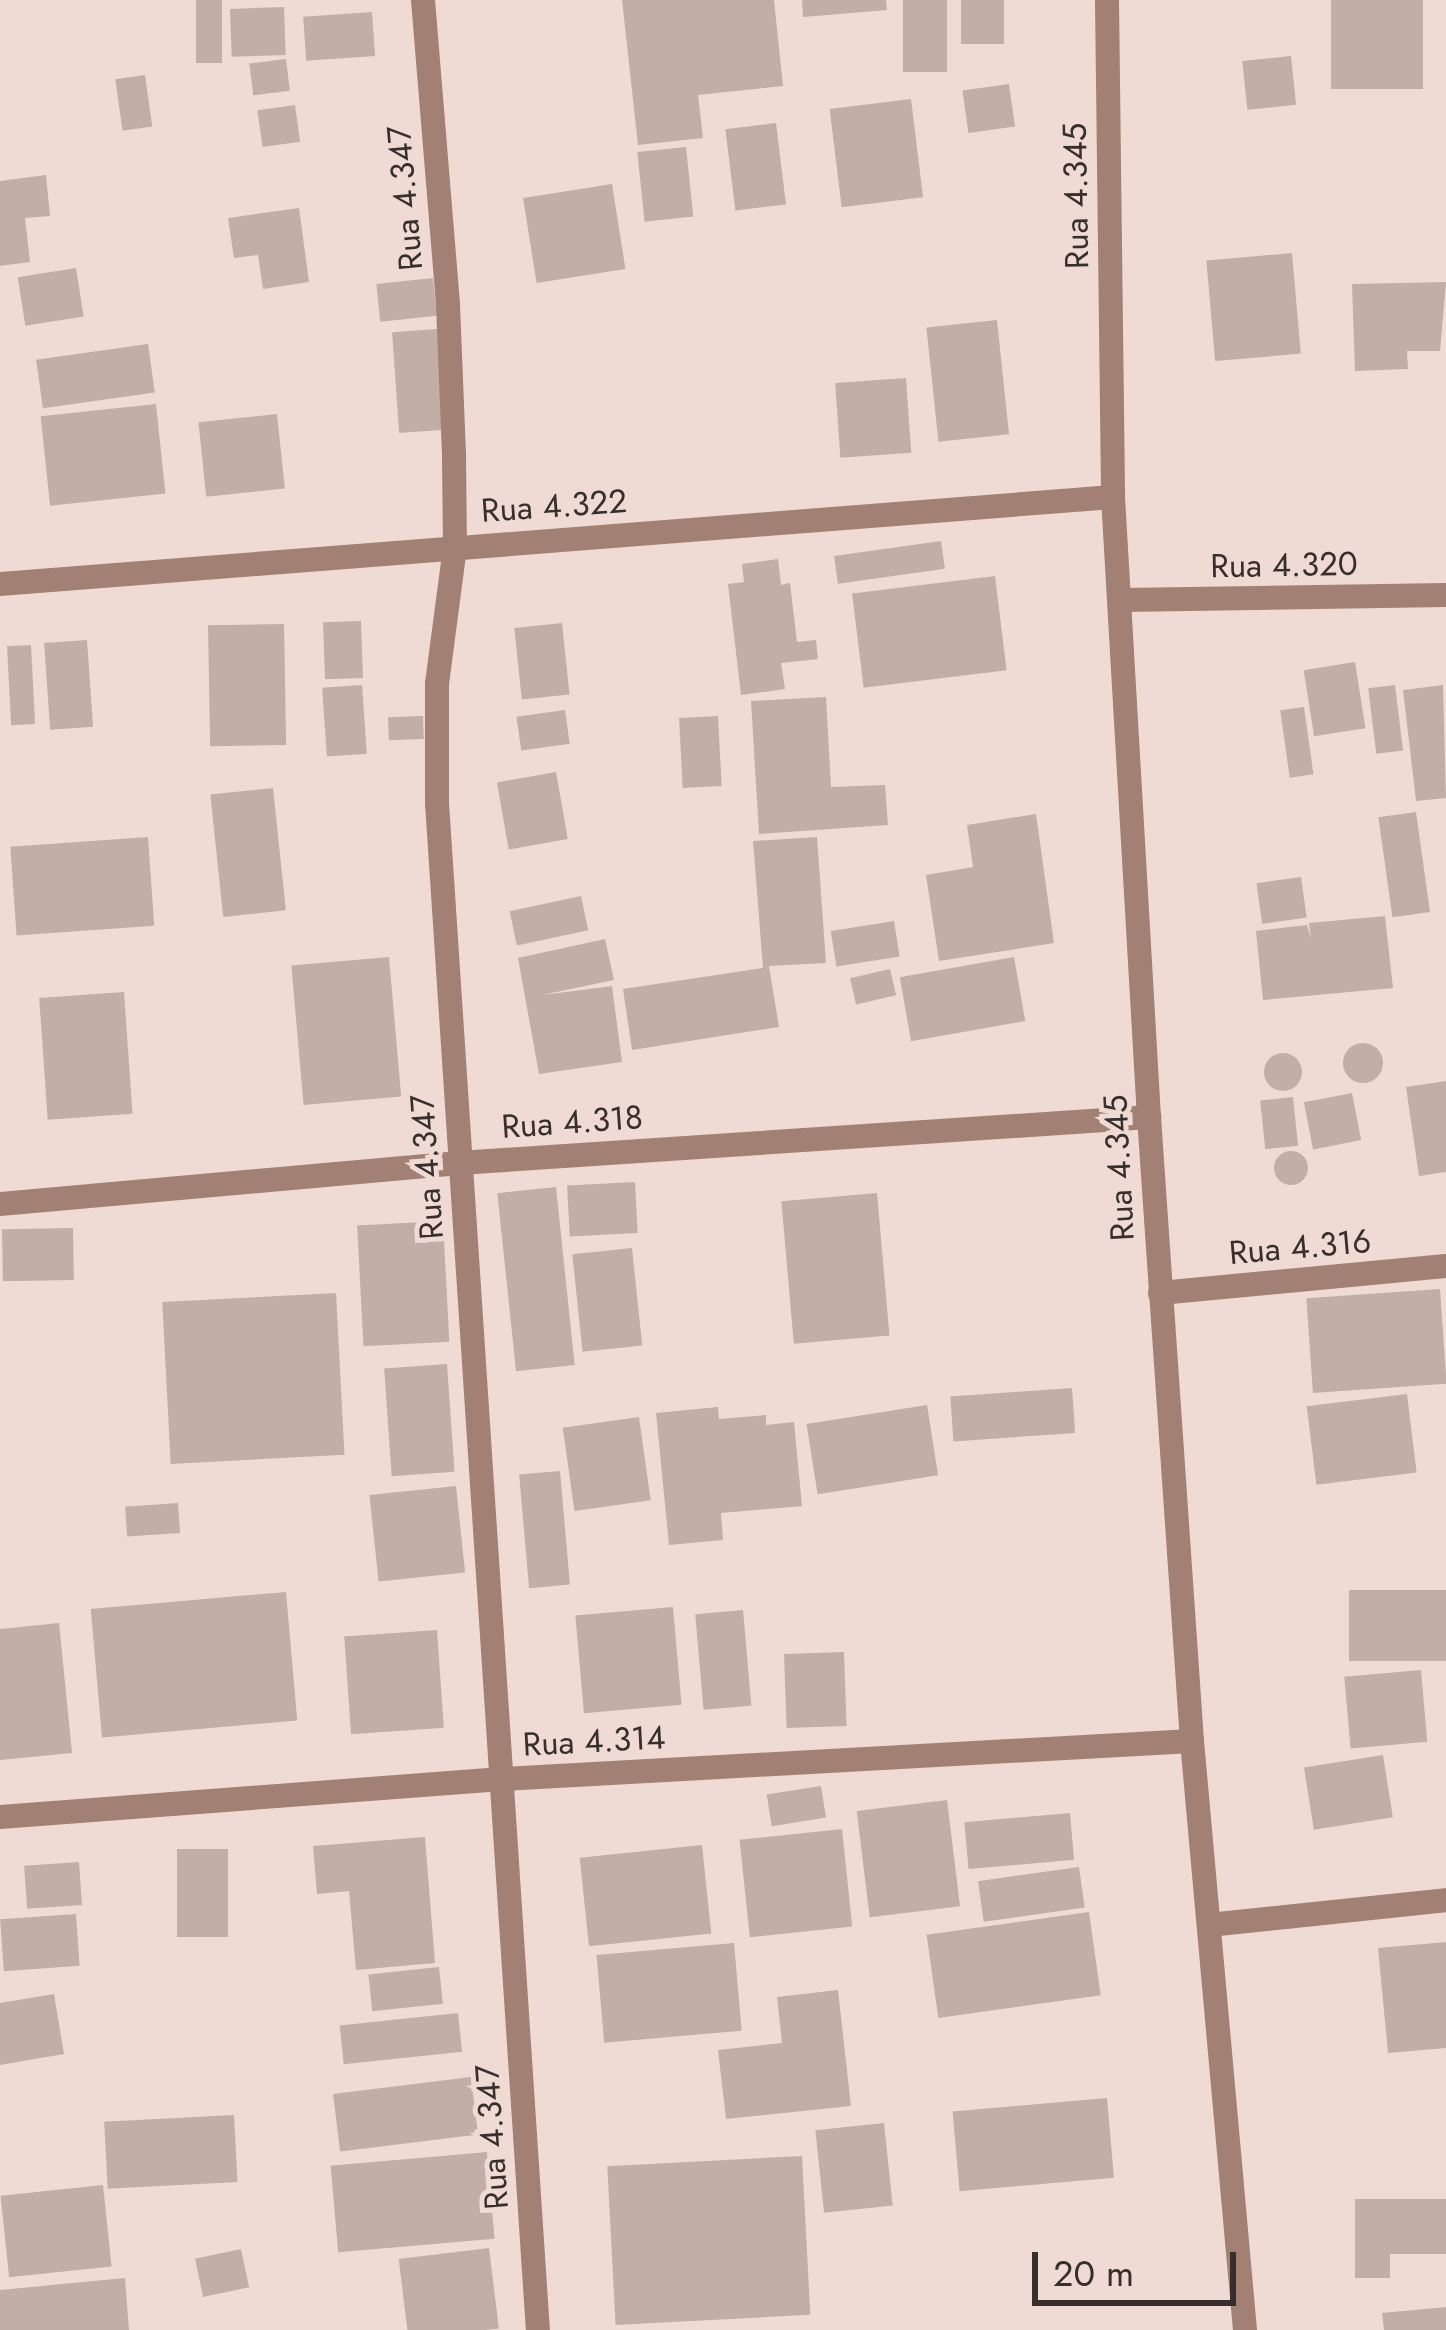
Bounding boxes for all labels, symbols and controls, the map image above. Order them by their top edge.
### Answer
street label: Rua 4.345 [1055,122,1097,270]
street label: Rua 4.347 [379,124,431,272]
street label: Rua 4.322 [480,481,628,531]
street label: Rua 4.320 [1210,544,1358,586]
street label: Rua 4.347 [402,1093,452,1241]
street label: Rua 4.345 [1095,1094,1143,1242]
street label: Rua 4.318 [500,1097,644,1147]
street label: Rua 4.316 [1227,1221,1373,1273]
street label: Rua 4.314 [522,1717,666,1765]
street label: Rua 4.347 [467,2063,517,2211]
scale bar [1038,2228,1242,2302]
text: 20 m [1053,2247,1134,2299]

